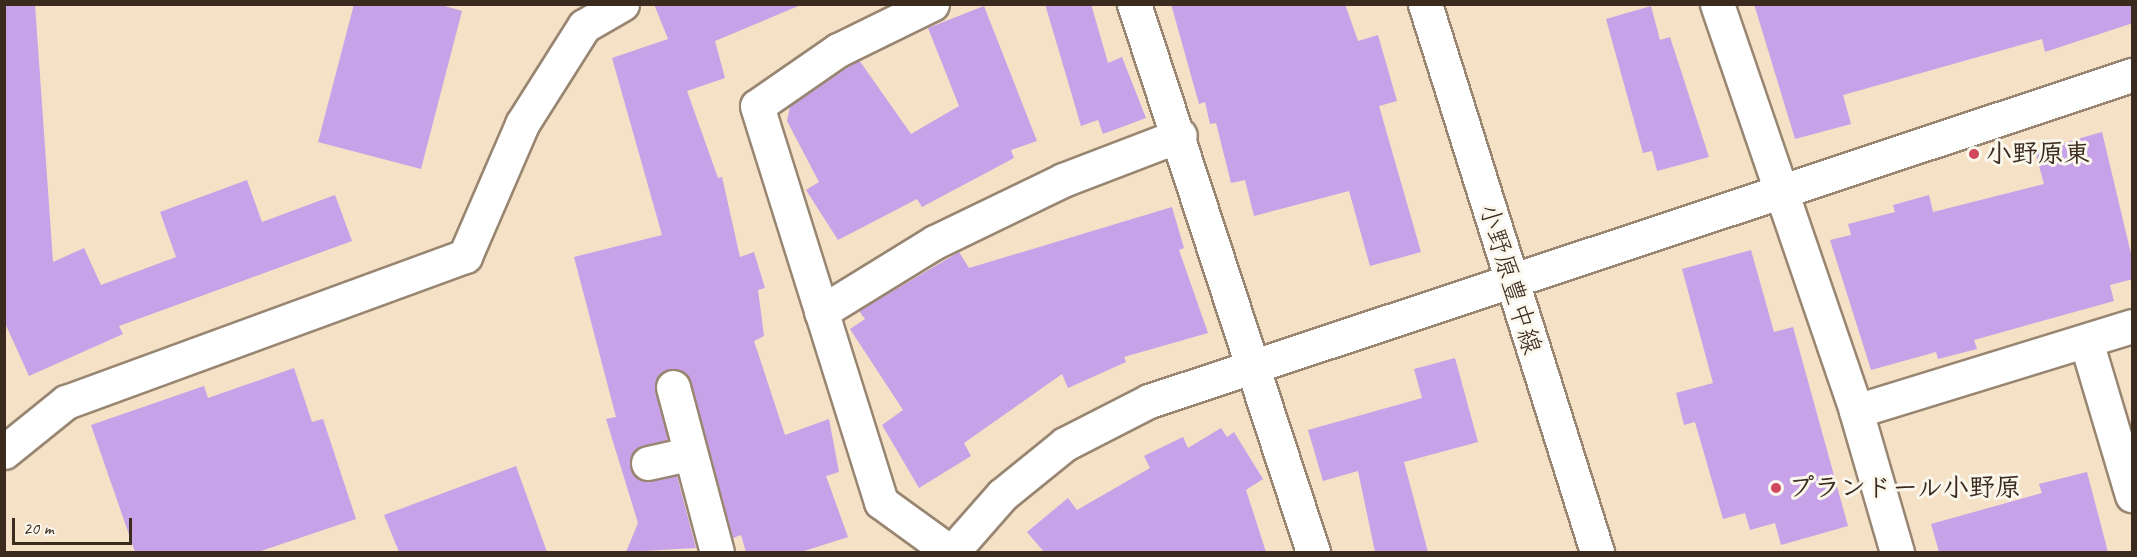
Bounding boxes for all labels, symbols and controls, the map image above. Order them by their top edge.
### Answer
place label: 小野原東 [1986,138,2090,170]
marker: 小野原東 [1967,147,1981,161]
street label: 小野原豊中線 [1472,200,1548,358]
place label: プランドール小野原 [1788,472,2022,504]
marker: プランドール小野原 [1769,481,1783,495]
scale bar [15,506,135,544]
text: 20 m [23,517,54,539]

